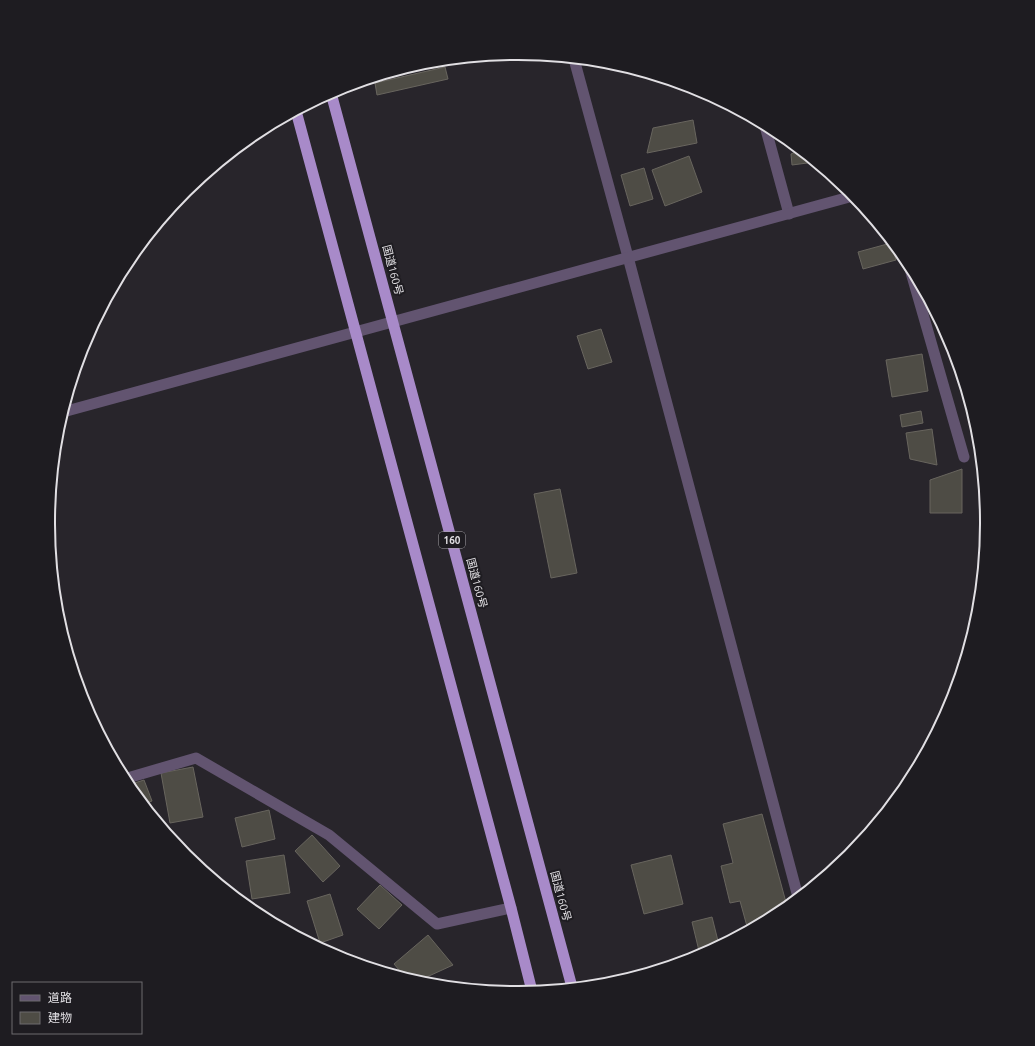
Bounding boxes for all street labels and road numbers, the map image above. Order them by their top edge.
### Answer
street label: 国道160号 [381,244,405,296]
road number: 160 [439,532,465,548]
street label: 国道160号 [465,557,489,609]
street label: 国道160号 [549,870,573,922]

